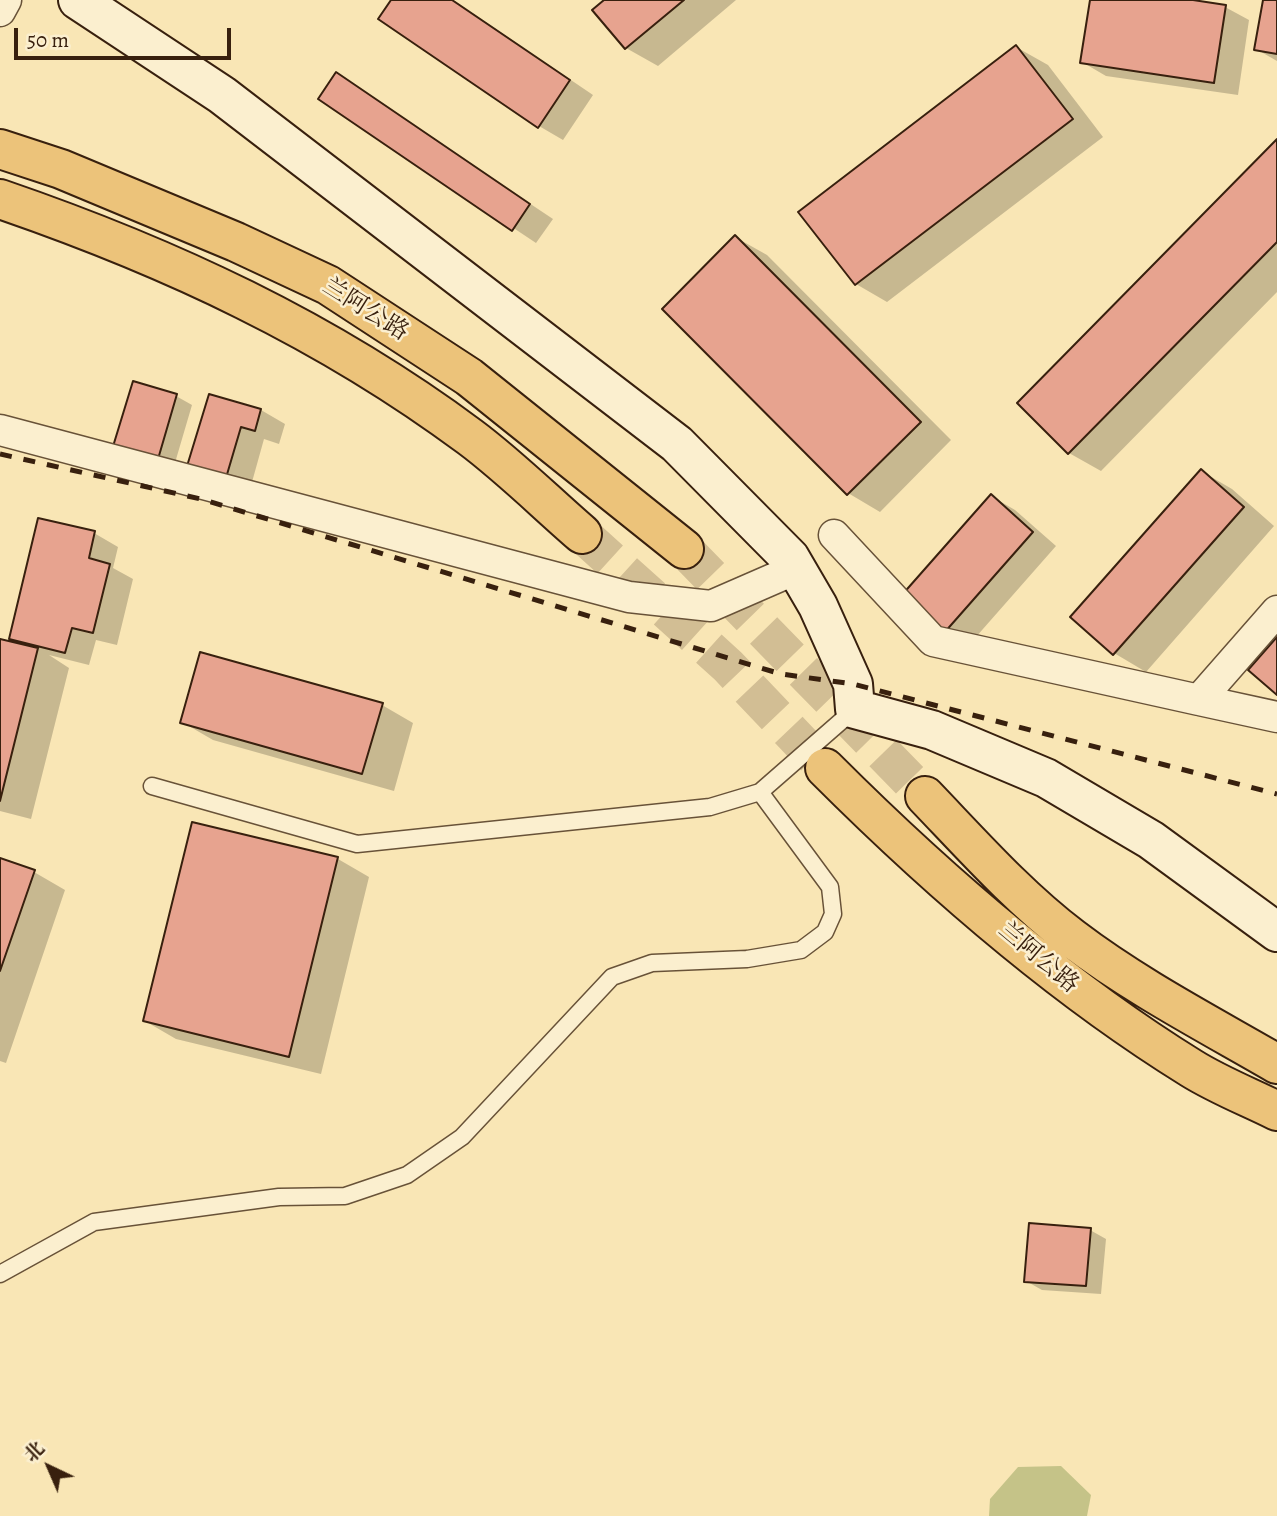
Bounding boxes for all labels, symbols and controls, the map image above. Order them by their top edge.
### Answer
scale bar [18,14,234,58]
text: 50 m [27,26,69,54]
street label: 兰阿公路 [317,272,413,348]
street label: 兰阿公路 [992,916,1084,1000]
north arrow [14,1432,84,1502]
text: 北 [19,1436,50,1468]

